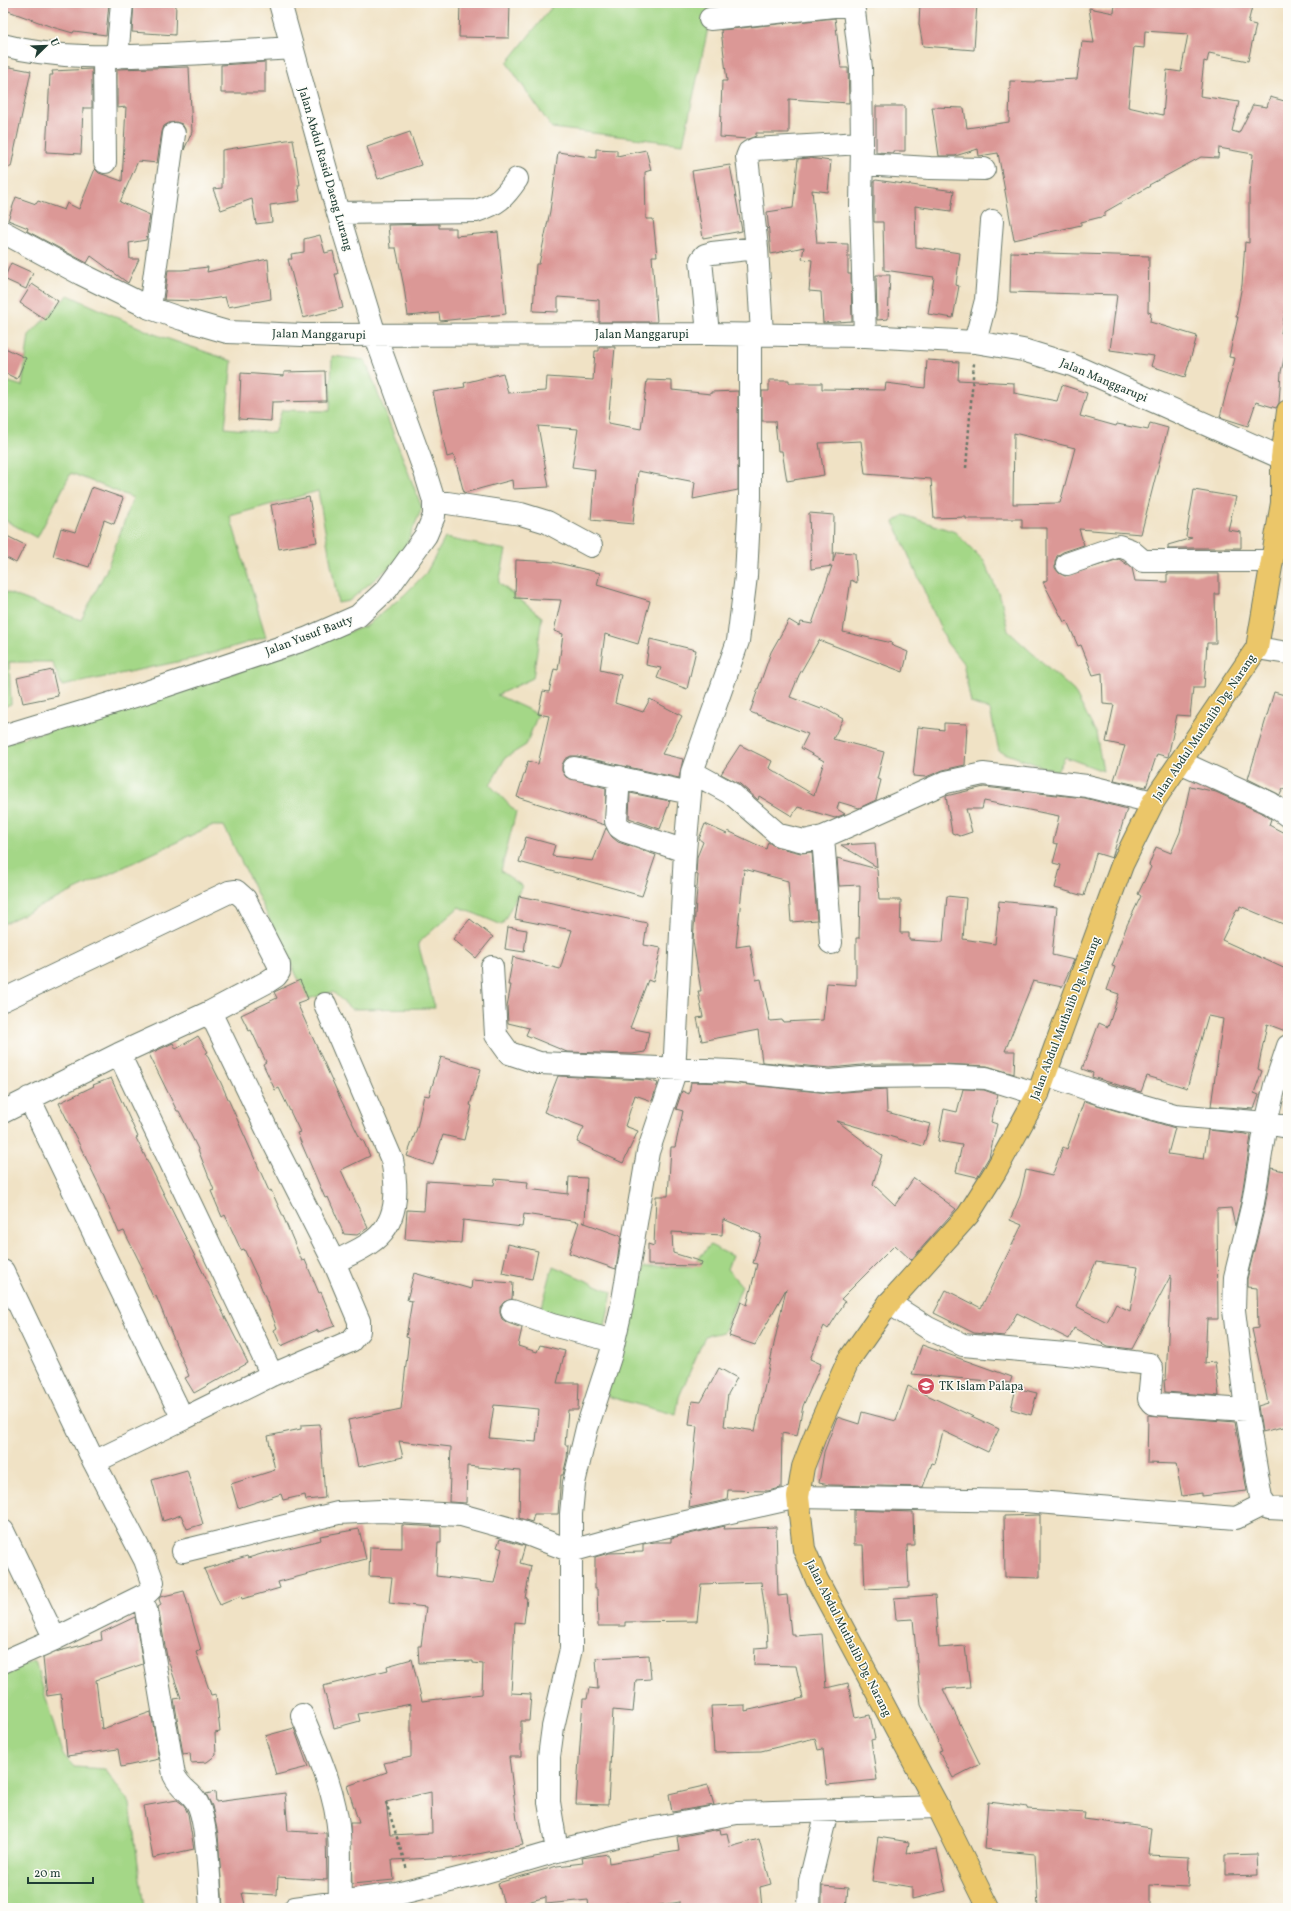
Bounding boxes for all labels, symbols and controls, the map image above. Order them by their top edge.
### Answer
north arrow [26,26,66,66]
text: U [45,36,62,49]
street label: Jalan Abdul Rasid Daeng Lurang [294,86,356,253]
street label: Jalan Manggarupi [272,326,366,344]
street label: Jalan Manggarupi [595,327,689,343]
street label: Jalan Manggarupi [1057,355,1150,407]
street label: Jalan Yusuf Bauty [263,612,356,660]
street label: Jalan Abdul Muthalib Dg. Narang [1150,651,1260,804]
street label: Jalan Abdul Muthalib Dg. Narang [1027,934,1105,1102]
school or university icon: TK Islam Palapa [916,1376,936,1396]
place label: TK Islam Palapa [939,1379,1024,1395]
street label: Jalan Abdul Muthalib Dg. Narang [801,1557,895,1720]
scale bar [28,1859,93,1885]
text: 20 m [34,1866,61,1882]

